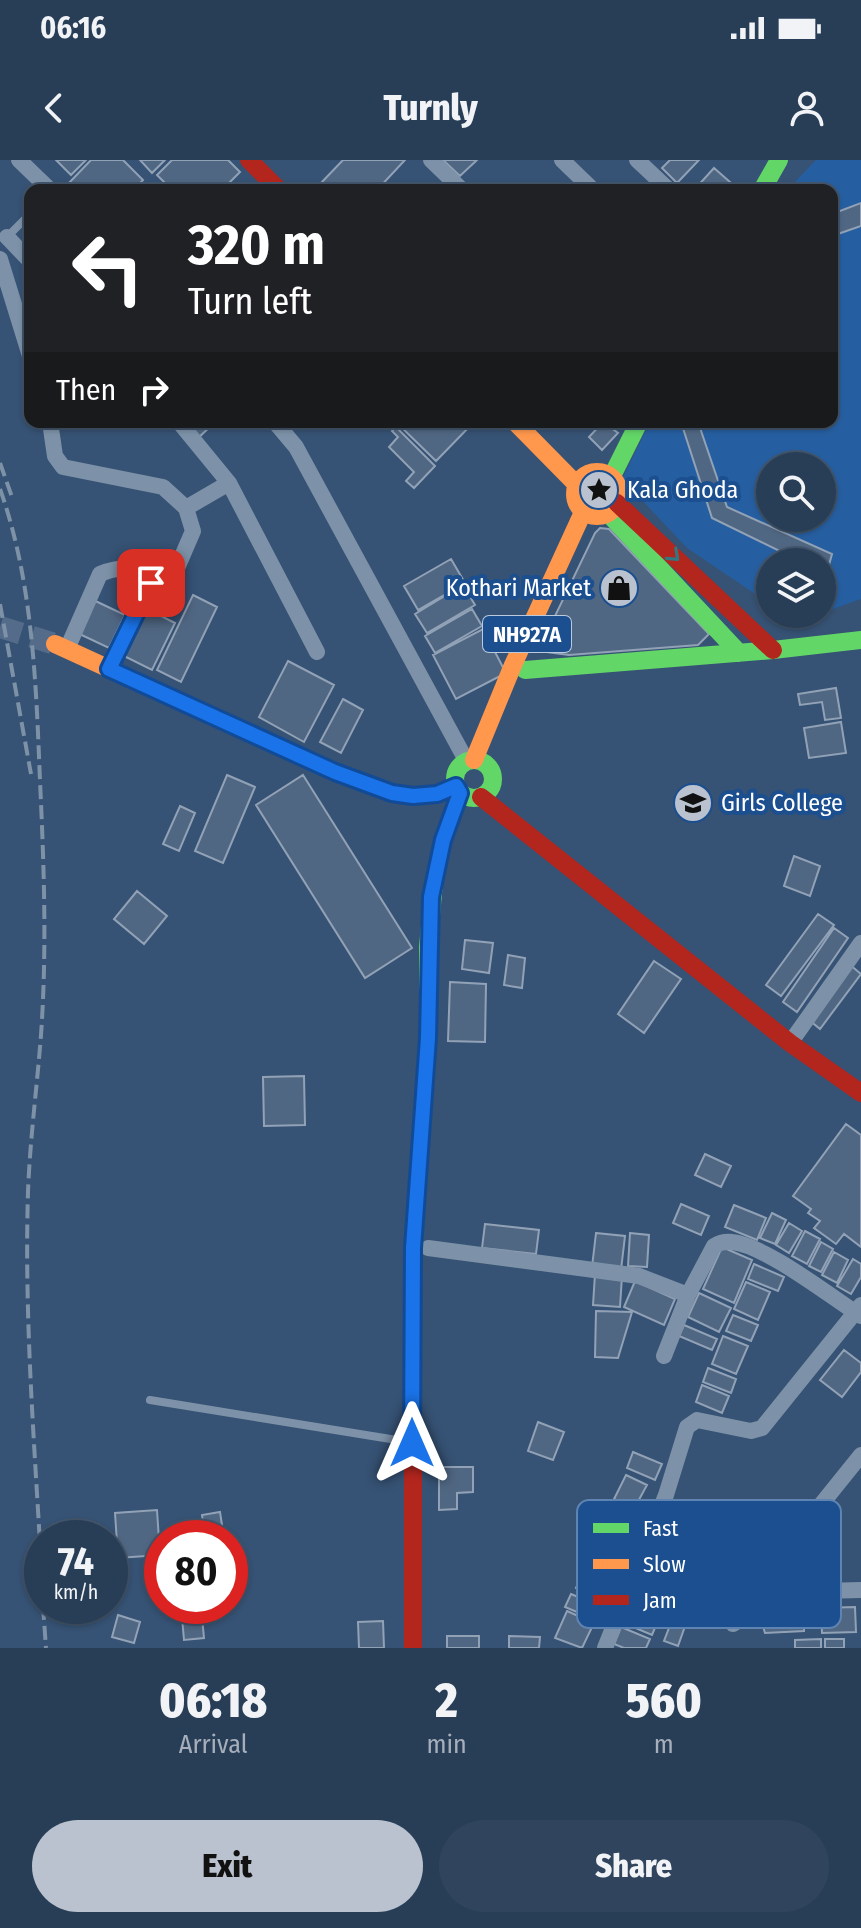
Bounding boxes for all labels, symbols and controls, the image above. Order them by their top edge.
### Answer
text: 06:16 [40,10,106,46]
icon: back [32,86,76,130]
text: Turnly [383,86,478,130]
icon: person [785,86,829,130]
text: 320 m [188,212,325,279]
icon: left [56,216,160,320]
text: Turn left [188,280,312,324]
icon: right [132,368,176,412]
text: Then [56,372,116,408]
map controls [756,452,836,628]
button: search [756,452,836,532]
place icon: Kala Ghoda [578,469,620,511]
place label: Kala Ghoda [627,476,738,504]
one-way arrow [665,547,679,562]
button: layers [756,548,836,628]
pin [117,549,185,617]
icon: arrive [129,561,173,605]
shop icon: Kothari Market [598,567,640,609]
place label: Kothari Market [446,574,591,602]
road number: NH927A [483,616,571,652]
school or university icon: Girls College [672,782,714,824]
place label: Girls College [721,789,843,817]
position arrow [370,1401,454,1485]
legend [577,1500,841,1628]
text: Fast [643,1515,679,1542]
speed limit sign: 80 [144,1520,248,1624]
text: 74 [58,1538,94,1586]
text: Slow [643,1551,686,1578]
text: km/h [54,1580,98,1604]
text: Jam [643,1587,677,1614]
text: 06:18 [159,1672,267,1730]
text: 2 [435,1672,458,1730]
text: 560 [626,1672,702,1730]
text: Arrival [179,1729,248,1760]
text: min [426,1729,467,1760]
text: m [654,1729,674,1760]
button: Exit [32,1820,423,1912]
button: Share [439,1820,829,1912]

